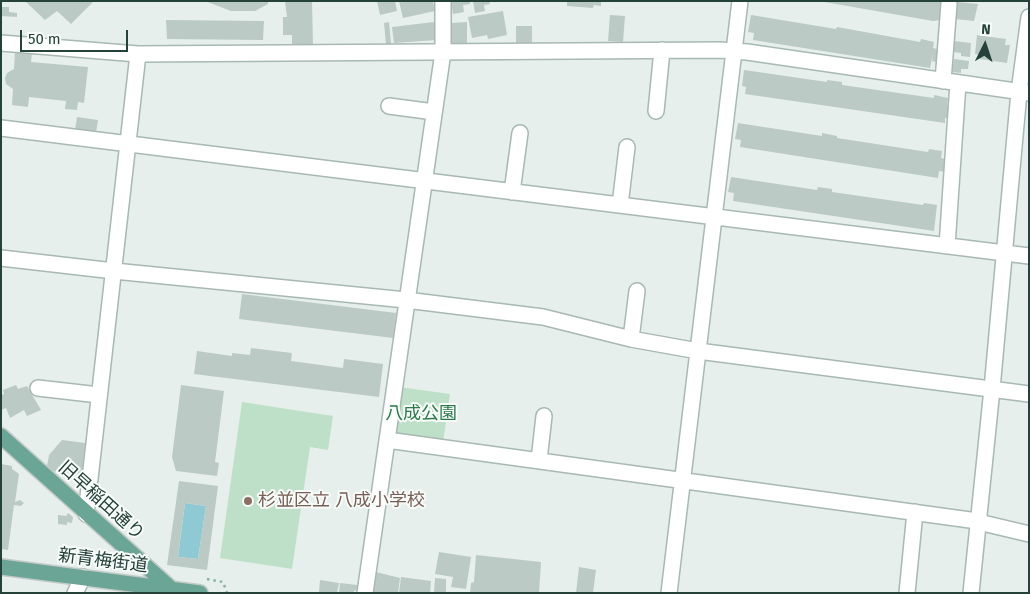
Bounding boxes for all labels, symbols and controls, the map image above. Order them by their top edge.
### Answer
scale bar [22,20,130,52]
north arrow [960,20,1010,70]
text: N [981,21,991,38]
text: 50 m [28,30,61,48]
park label: 八成公園 [385,403,457,425]
street label: 旧早稲田通り [54,457,148,545]
place label: 杉並区立 八成小学校 [258,490,425,512]
marker: 杉並区立 八成小学校 [242,495,254,507]
street label: 新青梅街道 [57,545,149,577]

